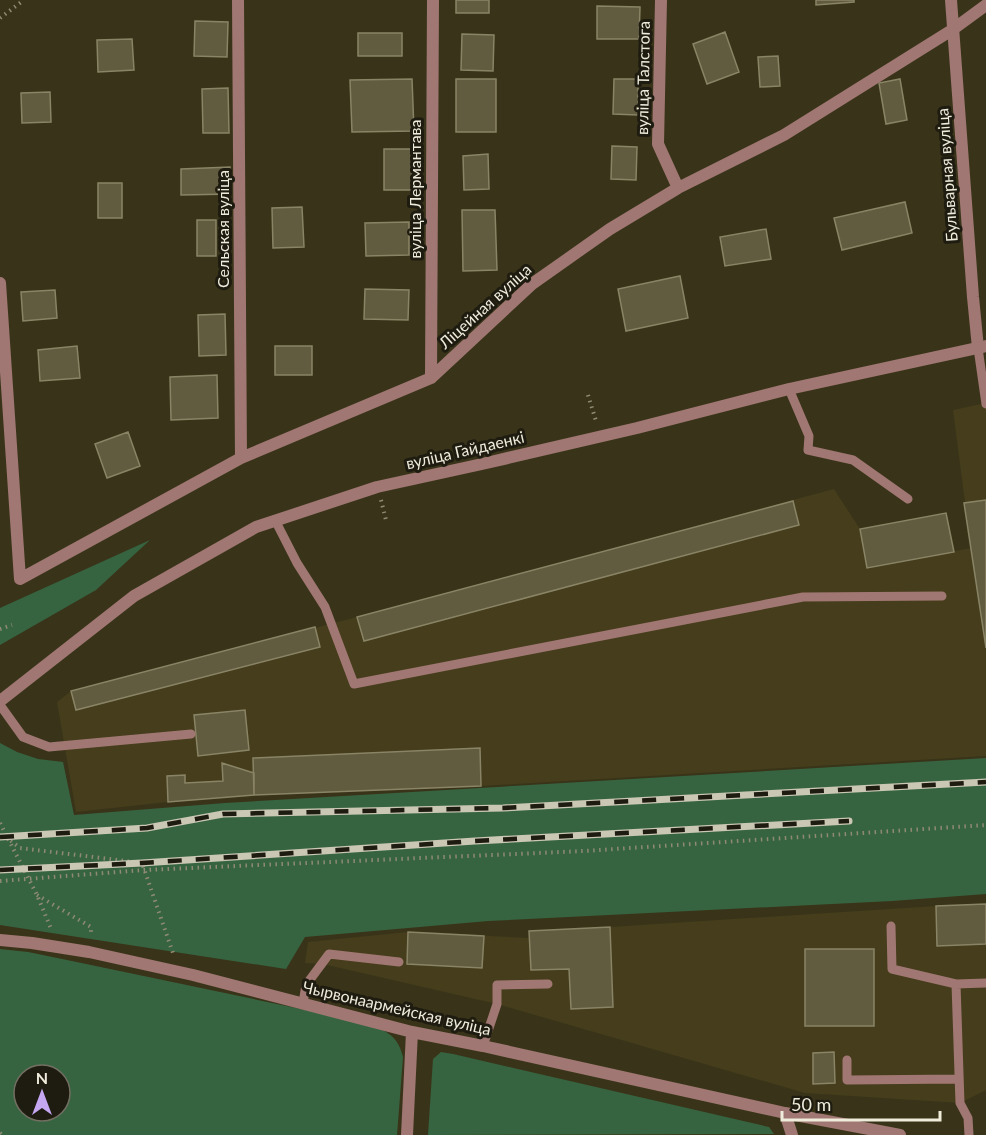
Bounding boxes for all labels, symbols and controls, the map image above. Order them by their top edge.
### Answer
street label: вуліца Талстога [632,21,653,135]
street label: Бульварная вуліца [932,108,961,243]
street label: вуліца Лермантава [405,119,424,259]
street label: Сельская вуліца [213,170,232,288]
street label: Ліцейная вуліца [434,259,535,353]
street label: вуліца Гайдаенкі [404,427,526,472]
street label: Чырвонаармейская вуліца [301,977,493,1038]
north arrow [12,1063,72,1123]
text: N [36,1068,48,1087]
scale bar [782,1084,940,1122]
text: 50 m [791,1093,831,1115]

